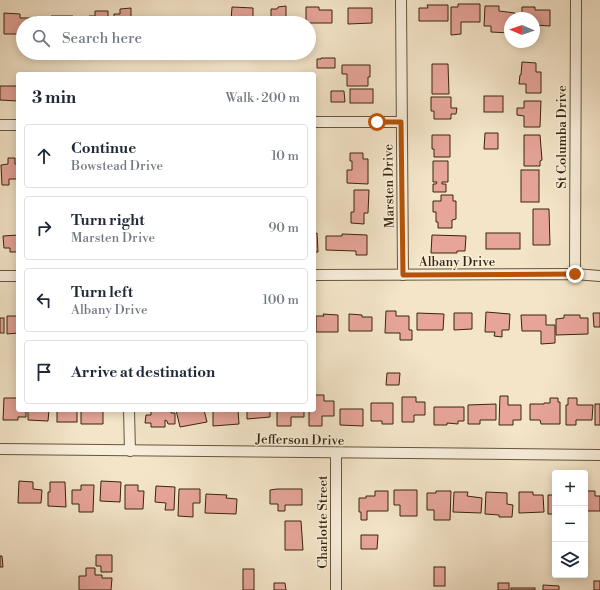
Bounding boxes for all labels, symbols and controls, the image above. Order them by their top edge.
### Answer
north arrow [504,12,540,48]
search box [16,16,316,60]
icon: search [30,27,52,49]
text: Search here [62,29,142,48]
street label: St Columba Drive [554,85,570,189]
text: 3 min [32,87,76,109]
text: Walk · 200 m [226,90,300,106]
route start [368,113,386,131]
text: Continue [71,139,136,158]
street label: Marsten Drive [380,143,398,228]
icon: ahead [33,145,55,167]
text: 10 m [271,148,299,164]
text: Bowstead Drive [71,158,163,174]
text: Turn right [71,211,145,230]
icon: right [33,217,55,239]
text: 90 m [268,220,299,236]
text: Marsten Drive [71,230,155,246]
street label: Albany Drive [418,254,496,270]
route end [566,265,584,283]
text: Turn left [71,283,133,302]
icon: left [33,289,55,311]
text: 100 m [263,292,299,308]
text: Albany Drive [71,302,148,318]
icon: arrive [33,361,55,383]
text: Arrive at destination [71,363,215,382]
street label: Jefferson Drive [254,431,345,449]
map controls [552,470,588,578]
button: + [552,470,588,506]
street label: Charlotte Street [315,475,331,569]
button: − [552,506,588,542]
button: layers [552,542,588,578]

